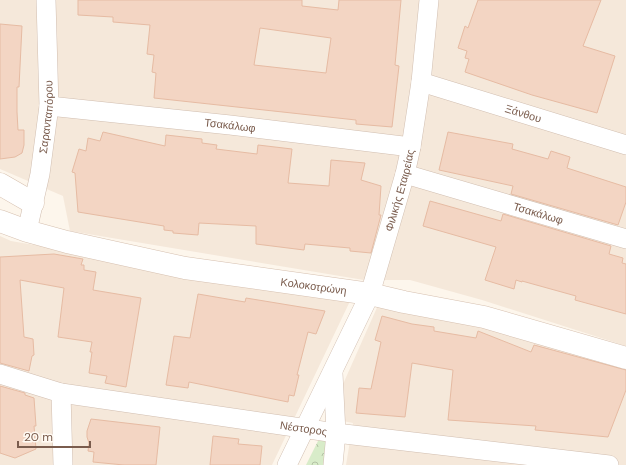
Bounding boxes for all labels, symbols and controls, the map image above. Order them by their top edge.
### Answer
street label: Σαρανταπόρου [36,80,56,154]
street label: Ξάνθου [503,101,543,126]
street label: Τσακάλωφ [204,115,256,135]
street label: Φιλικής Εταιρείας [382,148,417,233]
street label: Τσακάλωφ [512,199,565,227]
street label: Κολοκοτρώνη [280,274,348,298]
street label: Νέστορος [279,418,328,439]
scale bar [18,423,90,449]
text: 20 m [24,429,53,445]

